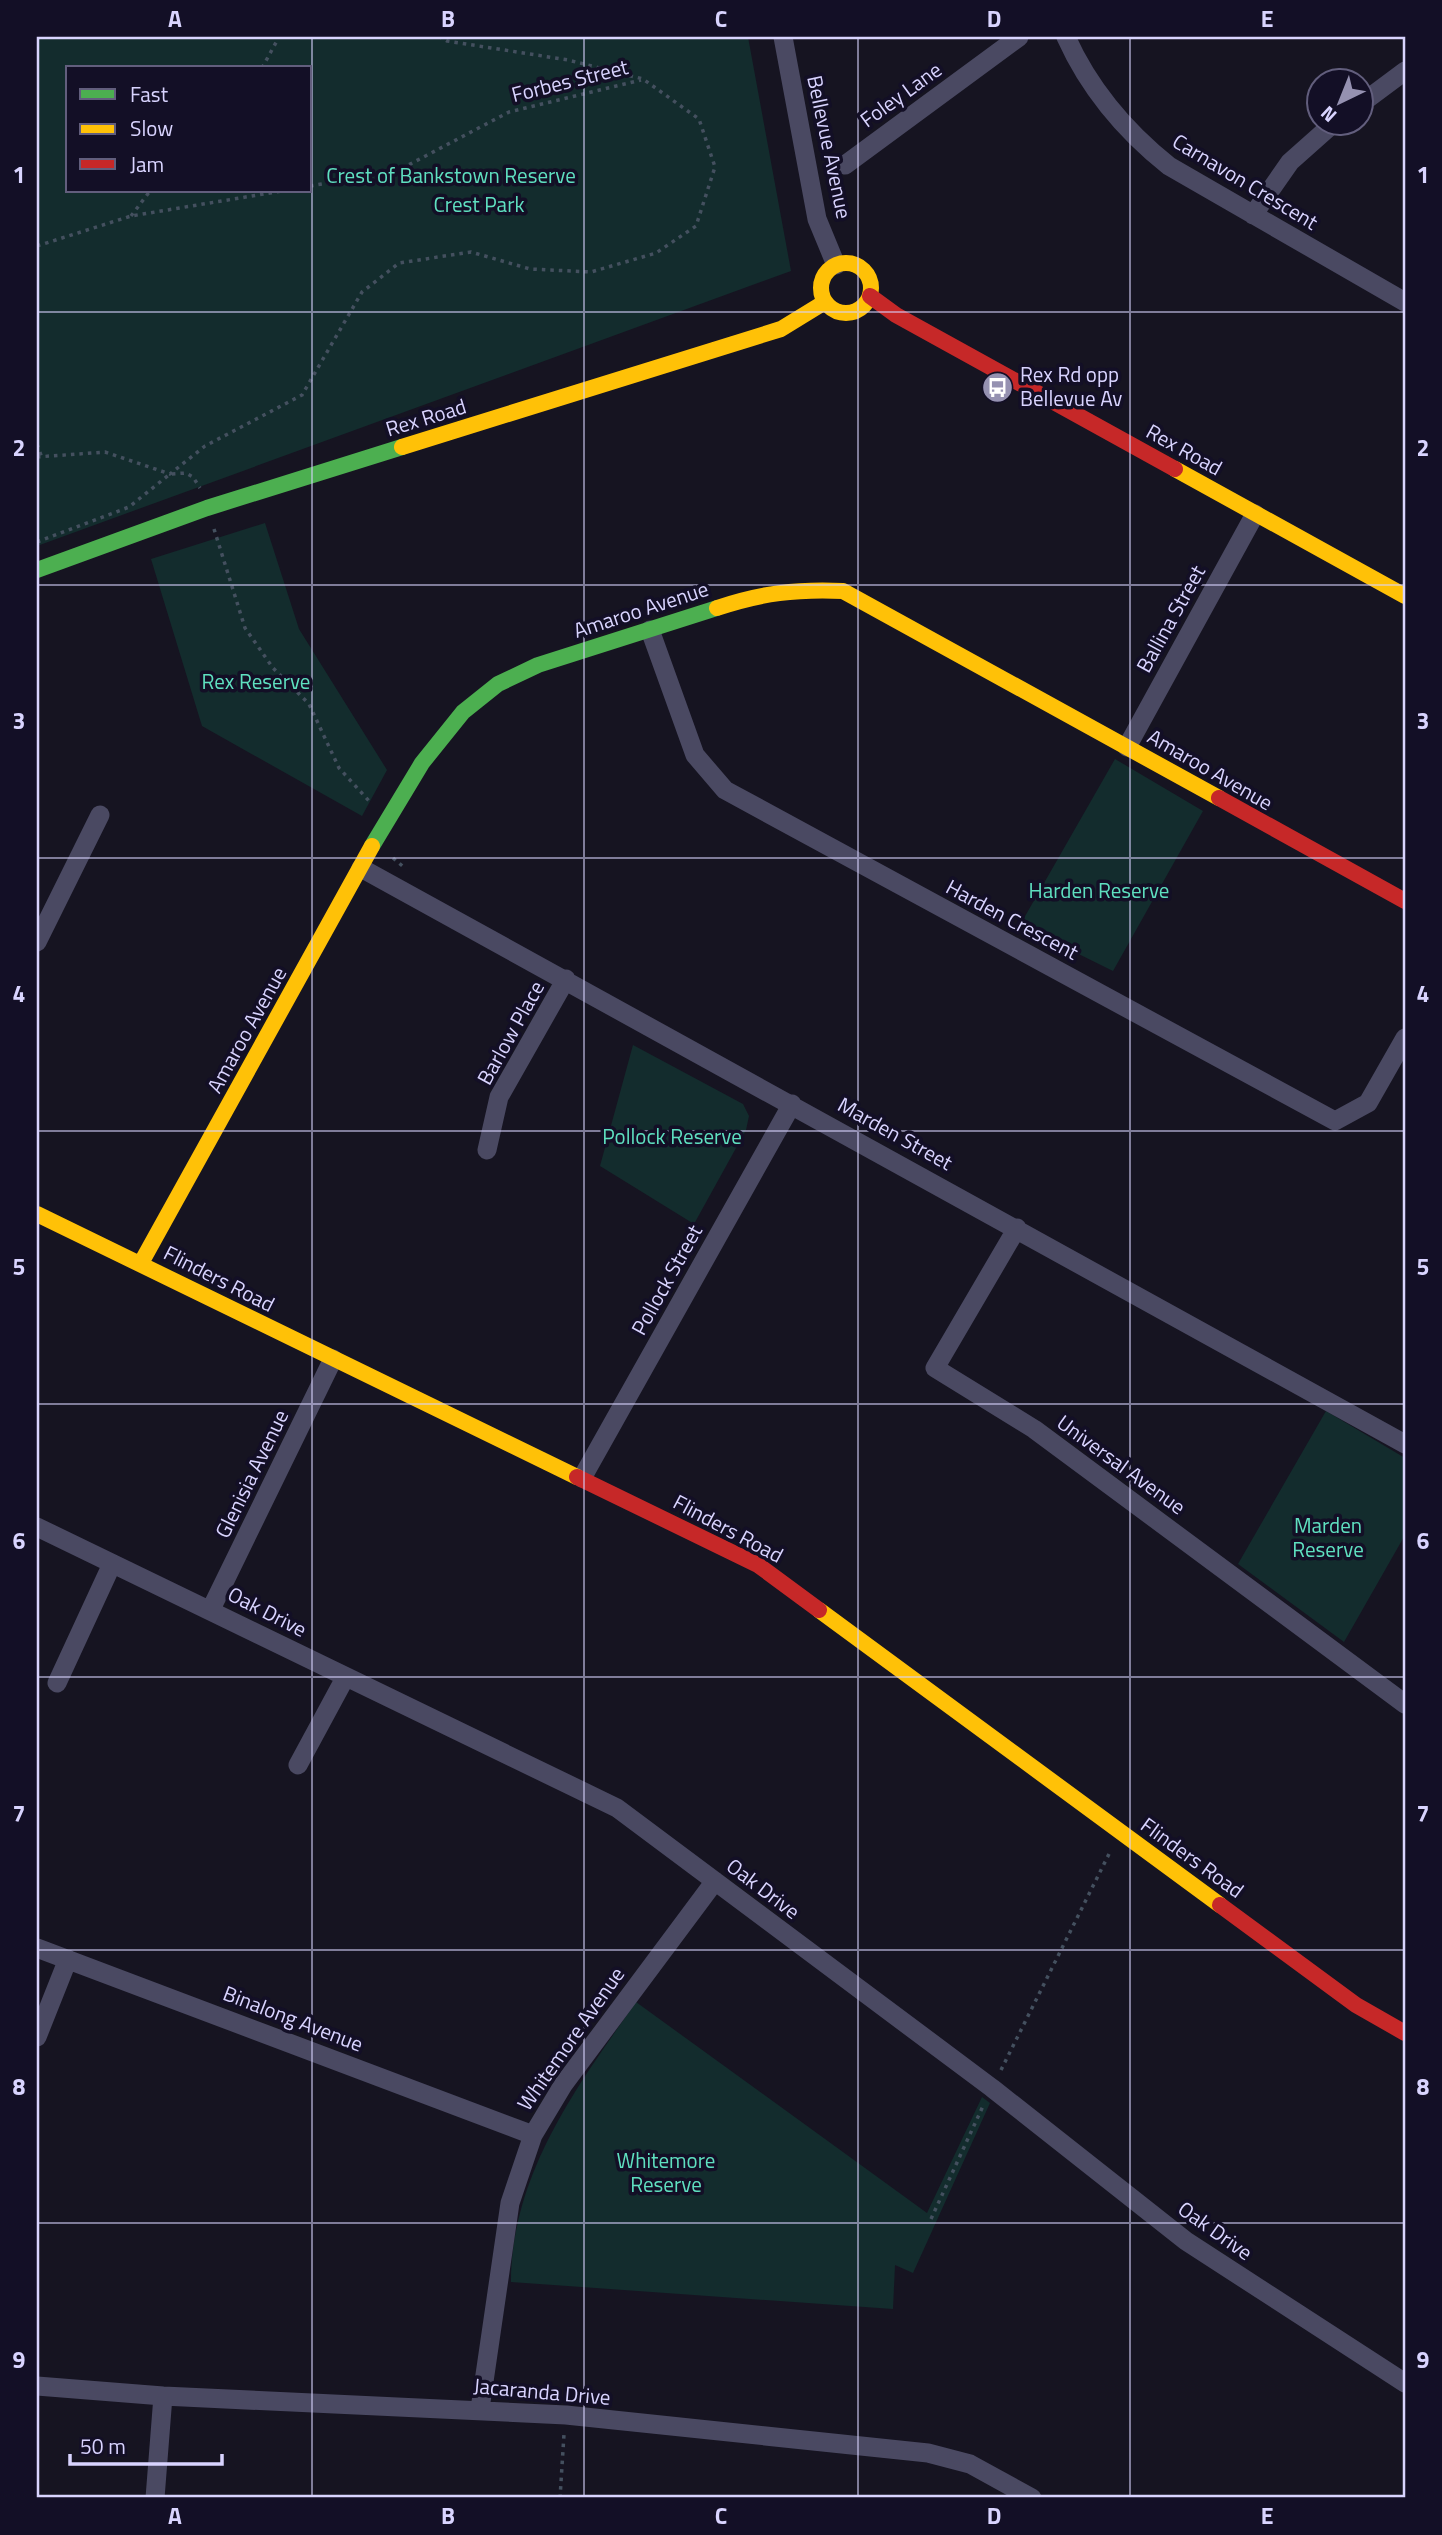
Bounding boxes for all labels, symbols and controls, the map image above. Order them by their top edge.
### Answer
text: A [168,1,182,36]
text: B [441,1,455,36]
text: C [715,1,727,36]
text: D [987,1,1001,36]
text: E [1261,1,1273,36]
street label: Forbes Street [508,50,632,110]
street label: Foley Lane [853,54,948,135]
legend [66,66,312,192]
north arrow [1306,66,1376,136]
street label: Bellevue Avenue [799,72,861,221]
text: Fast [130,78,169,110]
text: N [1313,100,1343,130]
text: Slow [130,112,173,144]
street label: Carnavon Crescent [1167,125,1325,238]
text: Jam [130,148,164,180]
text: 1 [13,157,25,192]
text: 1 [1417,157,1429,192]
park label: Crest of Bankstown Reserve [326,159,576,191]
park label: Crest Park [434,188,524,220]
place label: Rex Rd opp Bellevue Av [1020,358,1122,414]
bus stop icon: Rex Rd opp Bellevue Av [980,370,1014,404]
street label: Rex Road [381,390,470,444]
street label: Rex Road [1140,415,1228,483]
text: 2 [13,430,25,465]
text: 2 [1417,430,1429,465]
street label: Ballina Street [1127,558,1213,678]
street label: Amaroo Avenue [569,572,712,646]
park label: Rex Reserve [202,665,310,697]
text: 3 [13,703,25,738]
text: 3 [1417,703,1429,738]
street label: Amaroo Avenue [1142,720,1279,818]
street label: Harden Crescent [940,871,1085,968]
park label: Harden Reserve [1029,874,1169,906]
street label: Amaroo Avenue [198,960,294,1099]
street label: Barlow Place [468,975,552,1090]
text: 4 [13,976,25,1011]
text: 4 [1417,976,1429,1011]
street label: Marden Street [832,1088,959,1178]
park label: Pollock Reserve [602,1120,742,1152]
street label: Pollock Street [623,1218,710,1341]
street label: Flinders Road [158,1236,280,1320]
text: 5 [13,1249,25,1284]
text: 5 [1417,1249,1429,1284]
street label: Glenisia Avenue [206,1404,296,1543]
street label: Universal Avenue [1050,1406,1193,1522]
street label: Flinders Road [668,1486,789,1571]
park label: Marden Reserve [1292,1509,1364,1565]
text: 6 [13,1523,26,1558]
text: 6 [1417,1523,1430,1558]
street label: Oak Drive [222,1578,313,1645]
text: 7 [13,1796,25,1831]
text: 7 [1417,1796,1429,1831]
street label: Flinders Road [1134,1809,1251,1906]
street label: Oak Drive [720,1850,807,1927]
street label: Whitemore Avenue [509,1960,632,2117]
street label: Binalong Avenue [219,1977,368,2059]
text: 8 [13,2069,26,2104]
text: 8 [1417,2069,1430,2104]
park label: Whitemore Reserve [617,2144,715,2200]
street label: Oak Drive [1172,2193,1260,2268]
text: 9 [13,2342,26,2377]
text: 9 [1417,2342,1430,2377]
street label: Jacaranda Drive [472,2369,612,2413]
scale bar [70,2423,222,2467]
text: 50 m [80,2430,126,2462]
text: A [168,2498,182,2533]
text: B [441,2498,455,2533]
text: C [715,2498,727,2533]
text: D [987,2498,1001,2533]
text: E [1261,2498,1273,2533]

